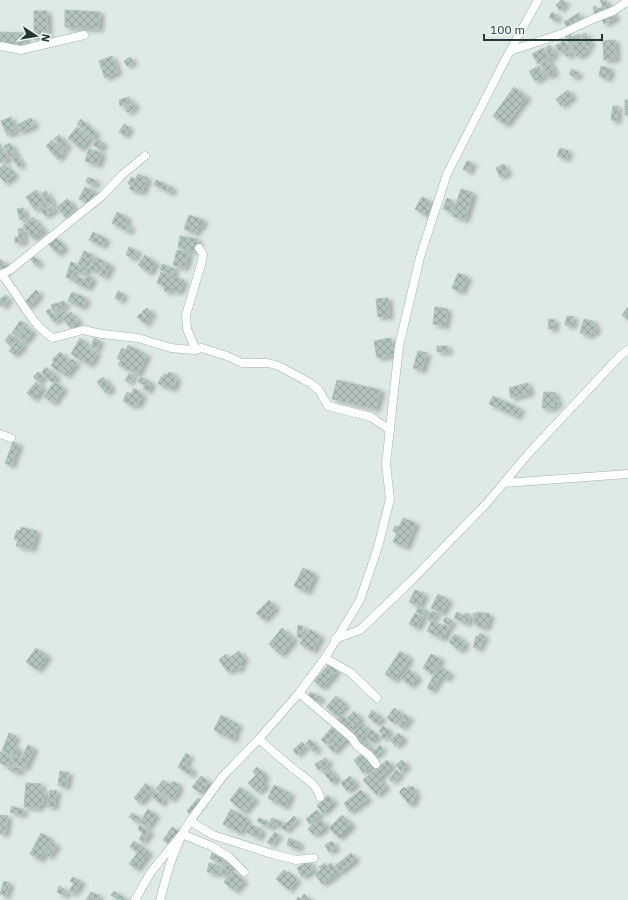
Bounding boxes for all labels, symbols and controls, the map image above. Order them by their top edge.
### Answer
north arrow [16,16,56,56]
scale bar [484,16,602,42]
text: 100 m [490,22,525,37]
text: N [38,33,53,43]

